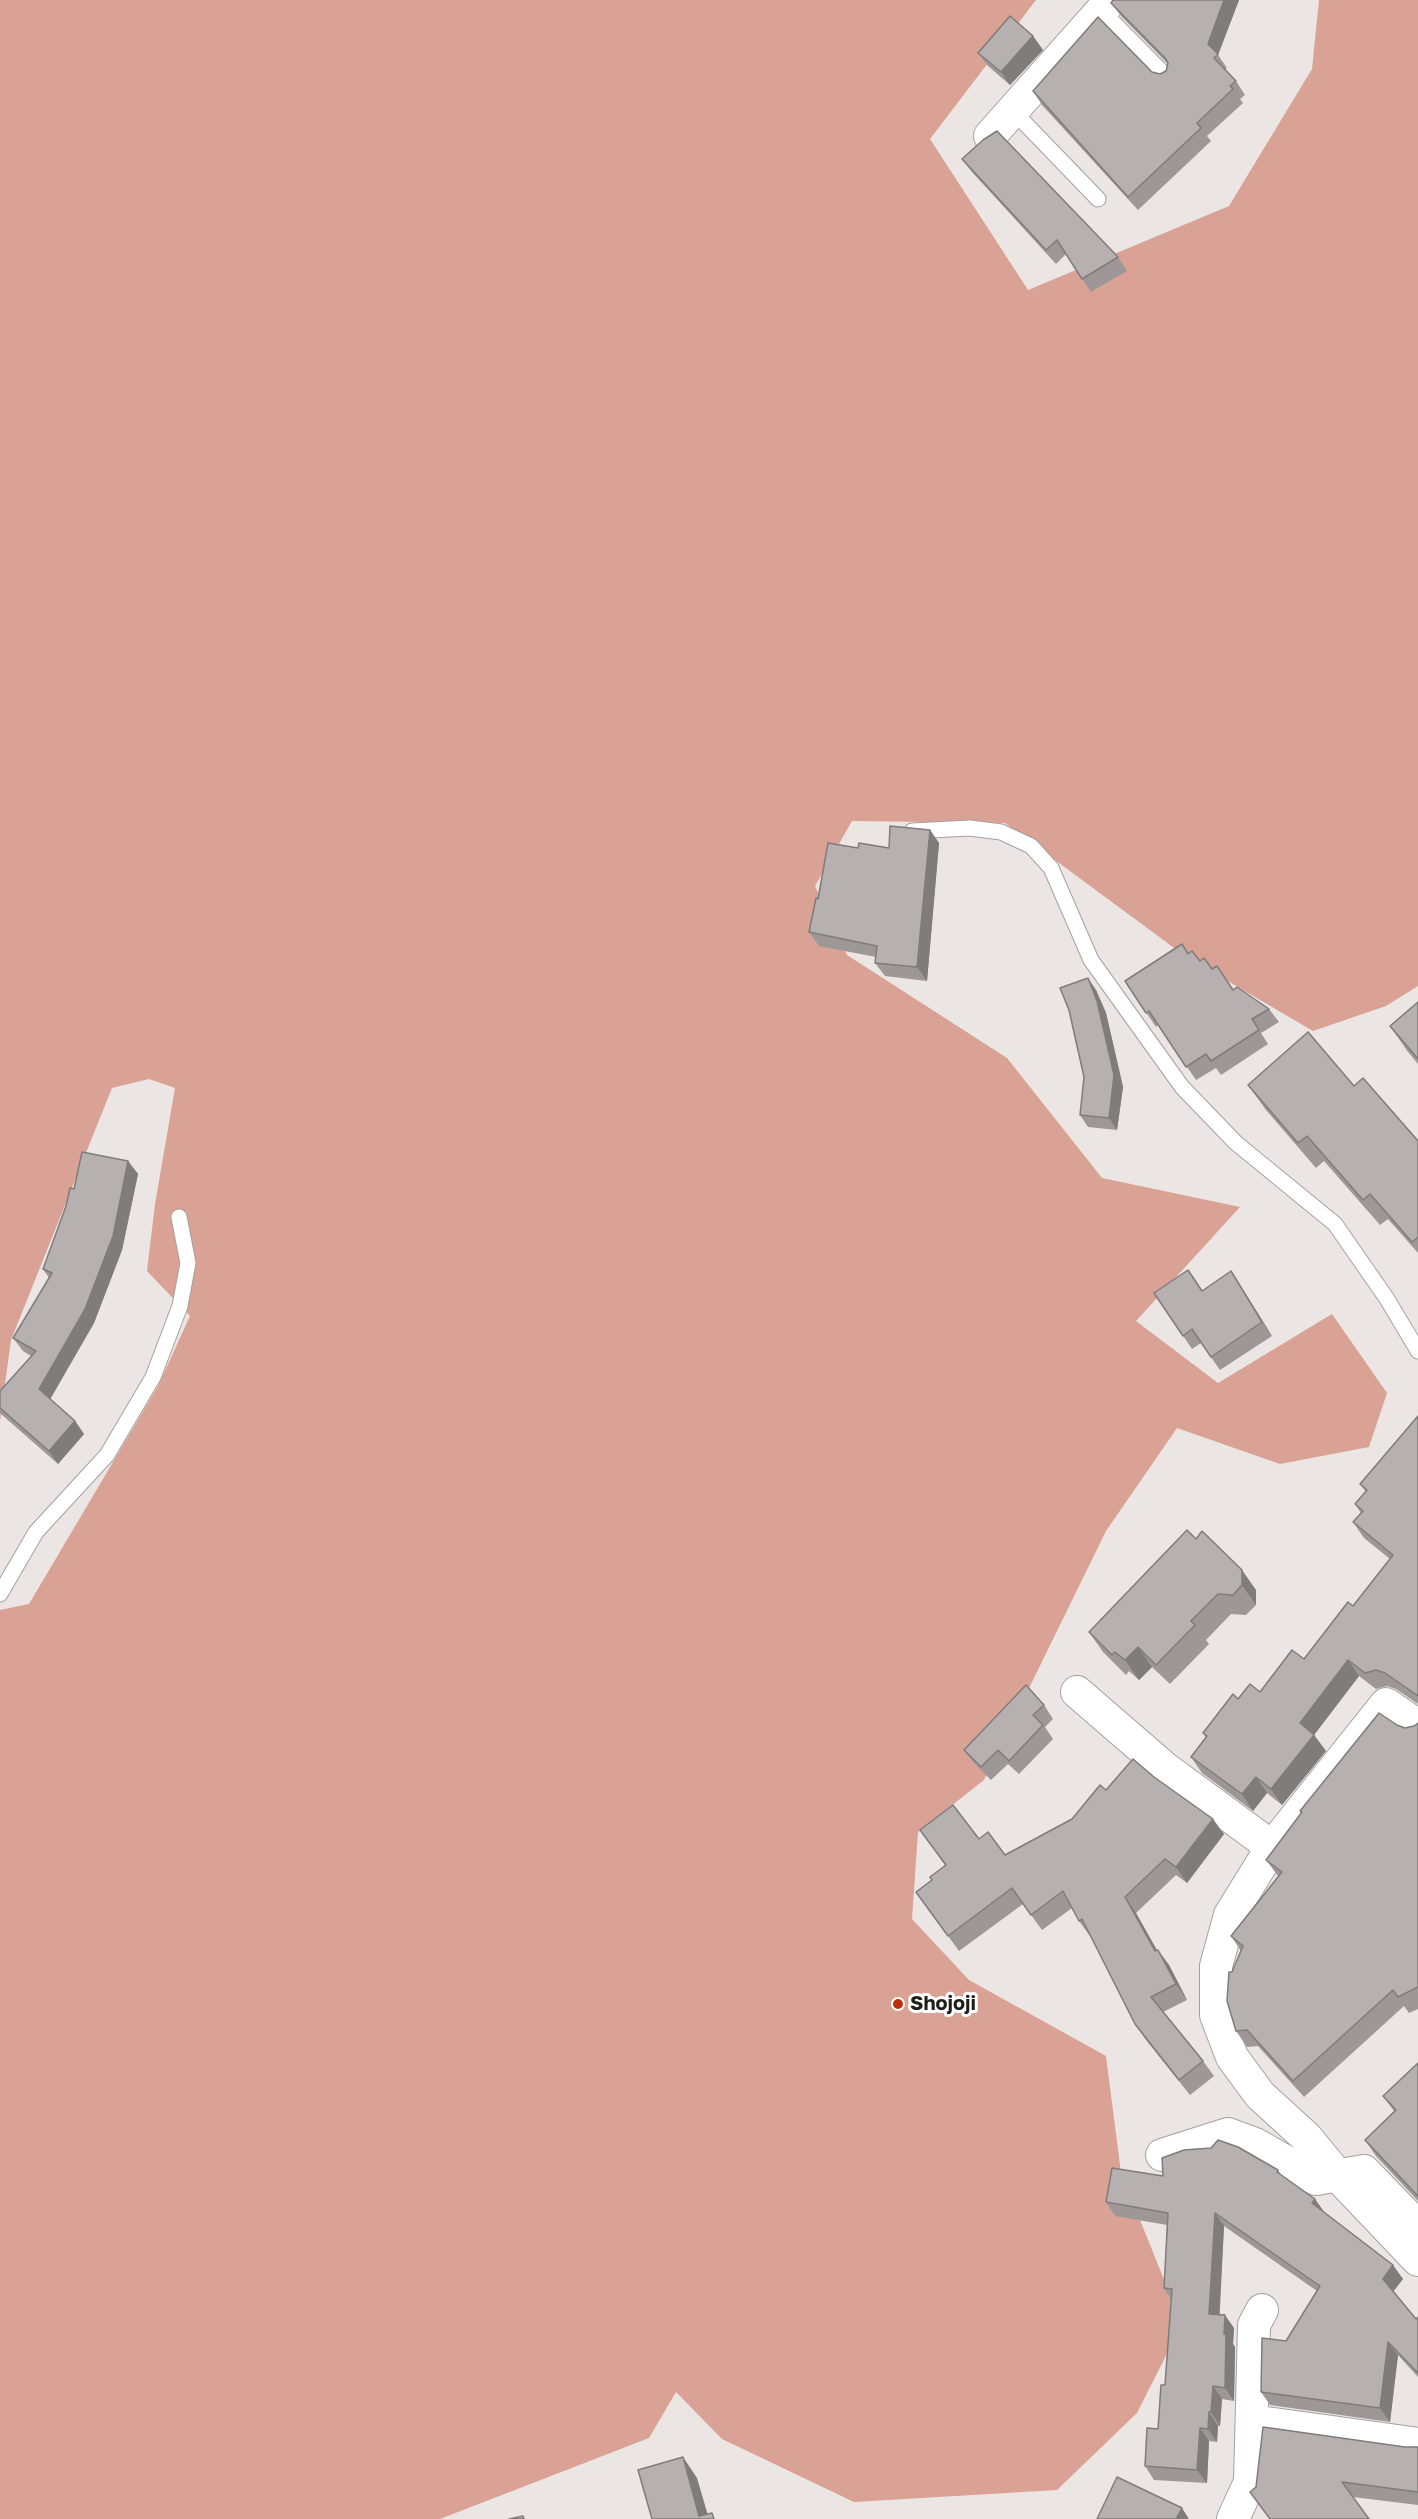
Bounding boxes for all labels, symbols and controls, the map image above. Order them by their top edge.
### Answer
place label: Shojoji [910,1992,976,2016]
marker: Shojoji [891,1997,905,2011]

